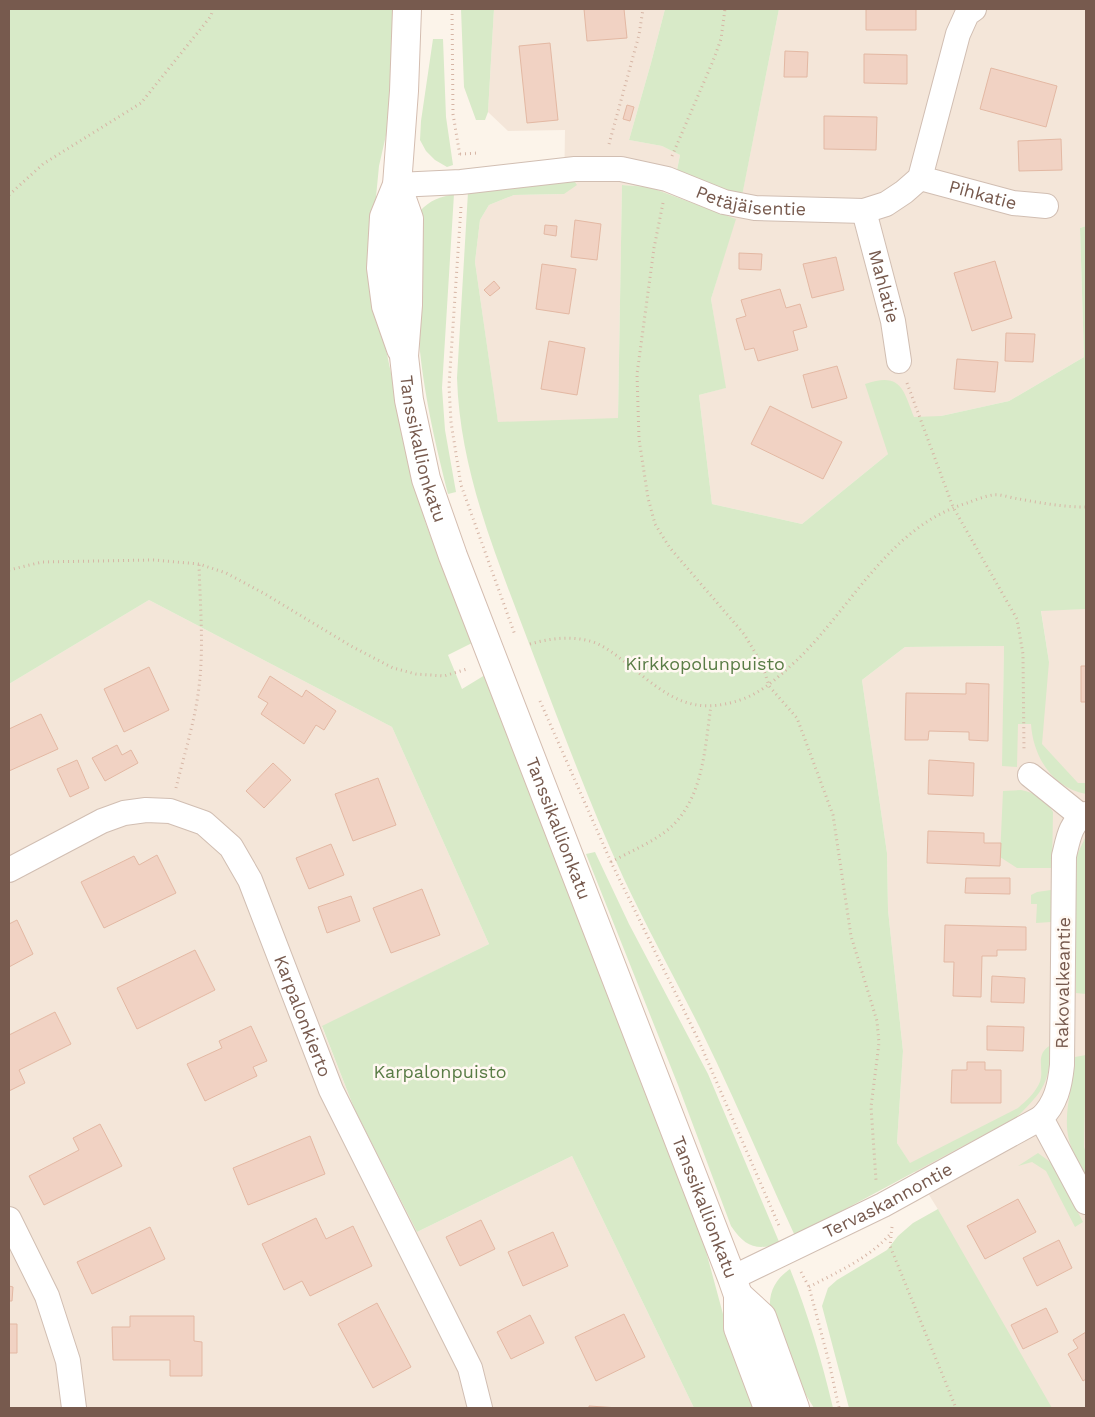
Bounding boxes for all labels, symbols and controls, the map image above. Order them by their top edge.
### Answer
street label: Pihkatie [947,175,1019,214]
street label: Petäjäisentie [693,181,806,219]
street label: Mahlatie [865,248,904,325]
street label: Tanssikallionkatu [396,374,451,525]
park label: Kirkkopolunpuisto [625,653,785,674]
street label: Tanssikallionkatu [522,754,596,902]
street label: Rakovalkeantie [1051,917,1074,1049]
street label: Karpalonkierto [270,952,336,1080]
park label: Karpalonpuisto [373,1061,507,1082]
street label: Tanssikallionkatu [668,1133,742,1281]
street label: Tervaskannontie [820,1158,956,1242]

